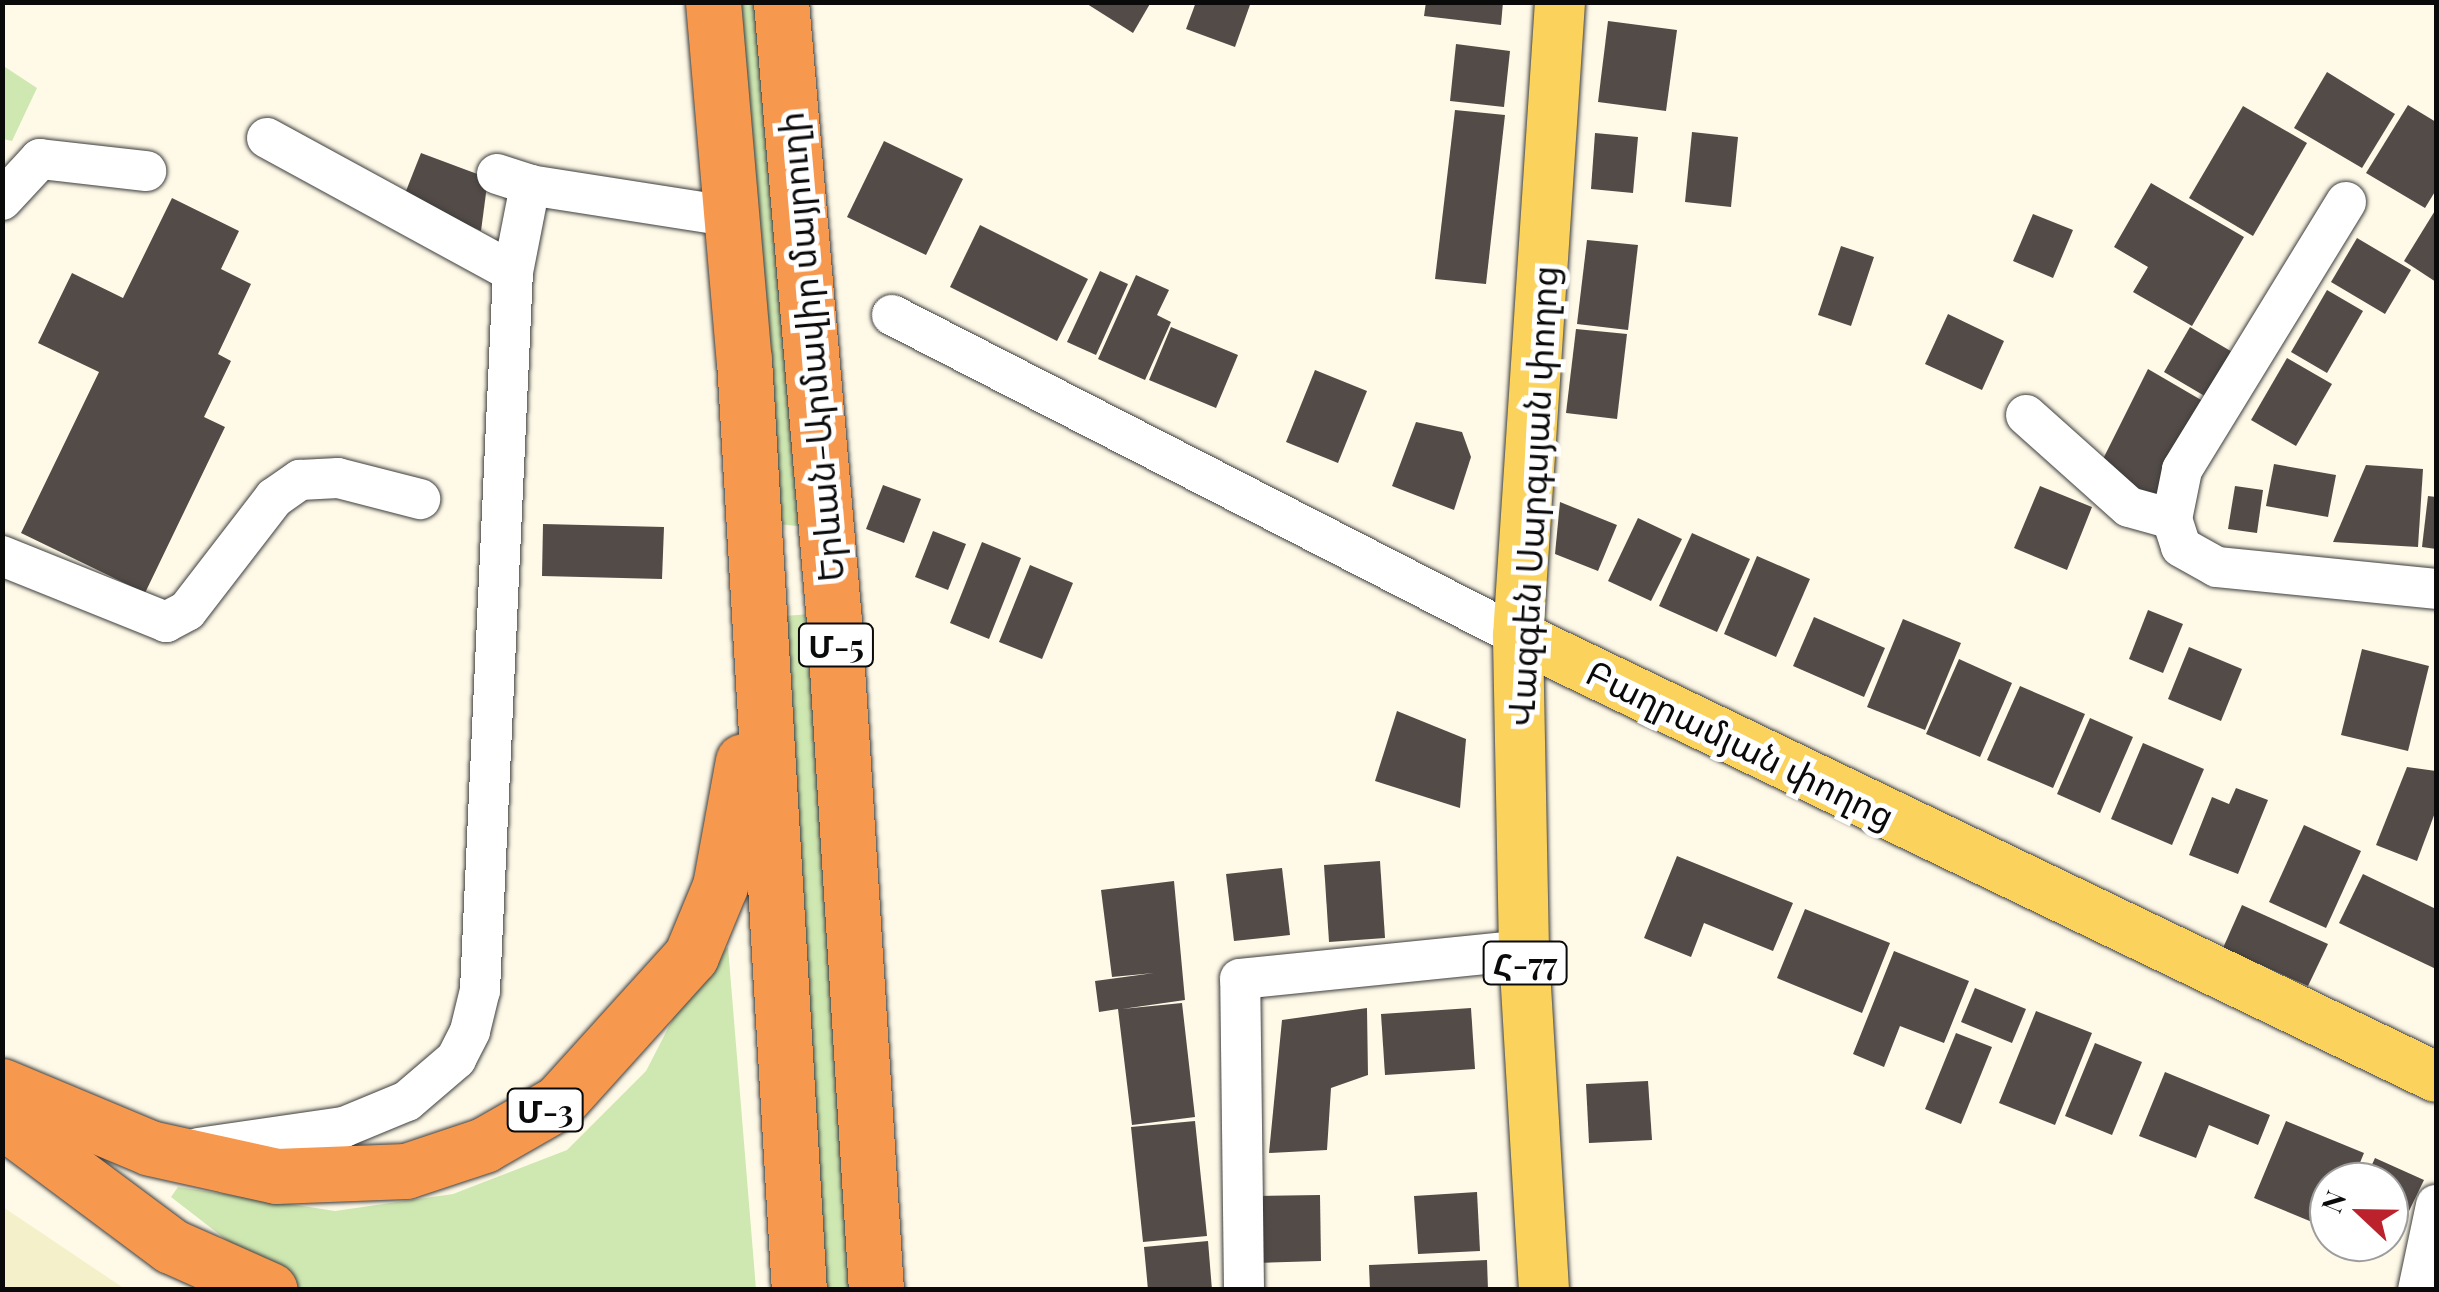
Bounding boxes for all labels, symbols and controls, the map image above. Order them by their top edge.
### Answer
street label: Երևան-Արմավիր մայրուղի [769,110,851,584]
street label: Վազգեն Սարգսյան փողոց [1499,264,1565,728]
road number: Մ-5 [796,618,876,672]
street label: Բաղրամյան փողոց [1580,650,1902,836]
road number: Հ-77 [1482,936,1568,990]
road number: Մ-3 [505,1083,585,1137]
north arrow [2309,1162,2409,1262]
text: N [2312,1185,2354,1218]

